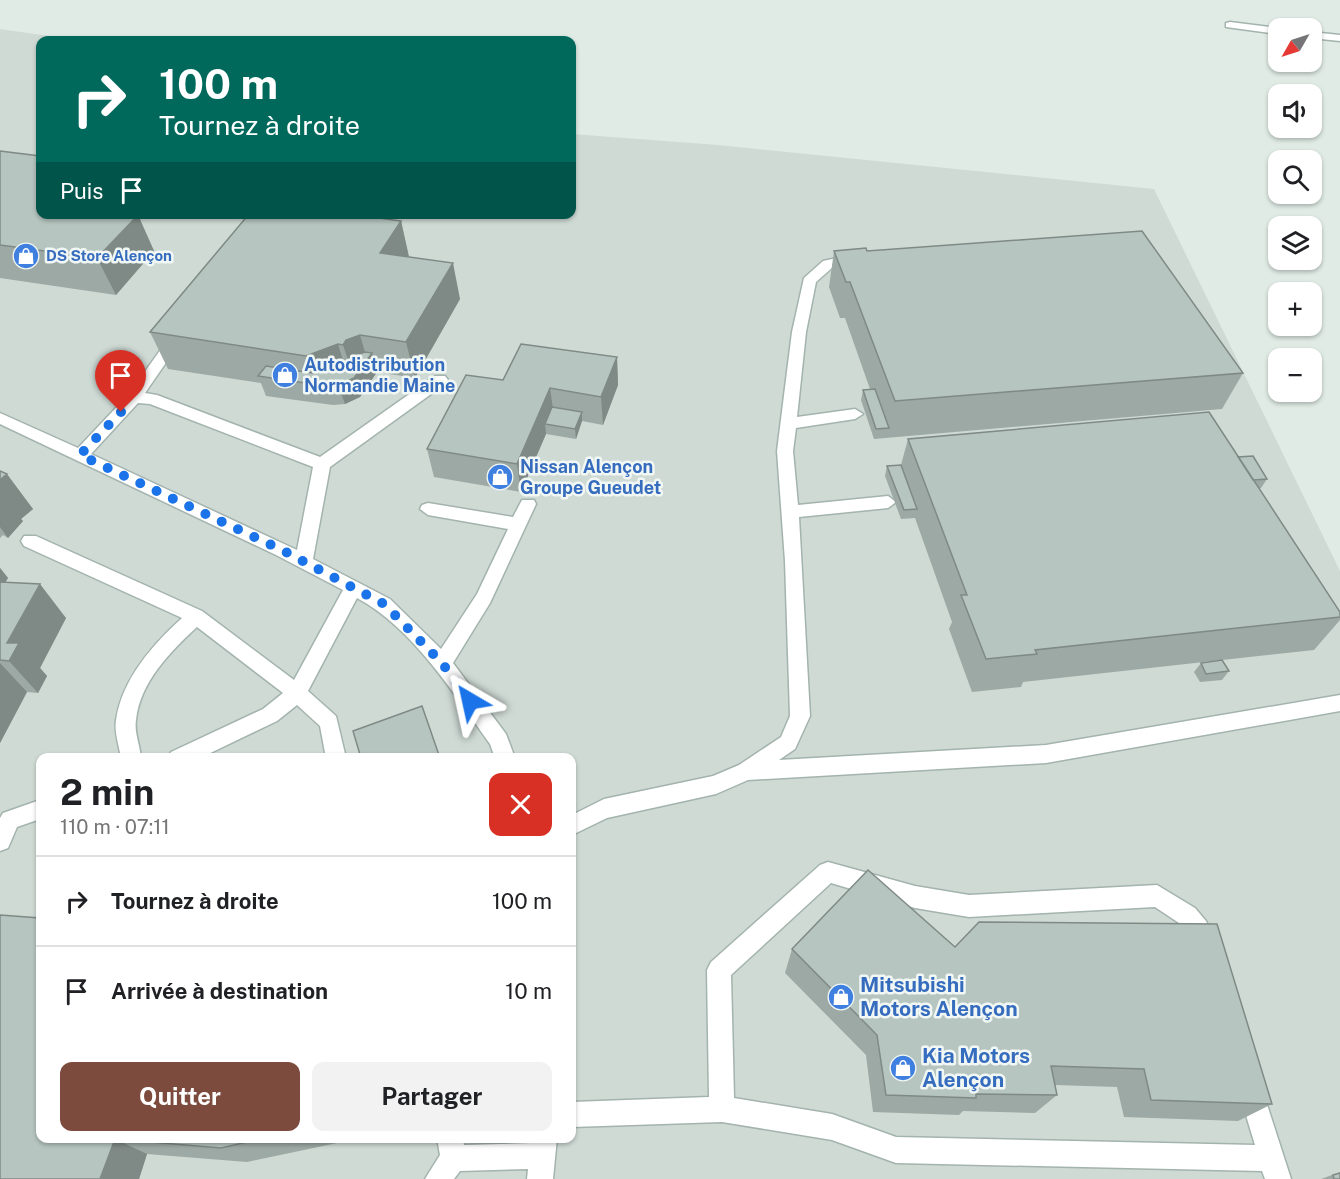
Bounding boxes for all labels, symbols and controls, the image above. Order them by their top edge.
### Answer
north arrow [1268,18,1322,72]
map controls [1268,18,1322,402]
text: 100 m [159,59,278,108]
icon: right [60,60,138,138]
button: sound [1268,84,1322,138]
text: Tournez à droite [159,109,360,141]
button: search [1268,150,1322,204]
icon: arrive [115,174,148,207]
text: Puis [60,178,103,204]
button: layers [1268,216,1322,270]
shop icon: DS Store Alençon [11,241,41,271]
place label: DS Store Alençon [46,247,172,264]
button: + [1268,282,1322,336]
button: − [1268,348,1322,402]
pin [95,350,146,412]
place label: Autodistribution Normandie Maine [304,354,455,396]
icon: arrive [104,359,137,392]
shop icon: Autodistribution Normandie Maine [270,360,300,390]
place label: Nissan Alençon Groupe Gueudet [520,456,661,498]
shop icon: Nissan Alençon Groupe Gueudet [485,462,515,492]
position arrow [438,669,502,733]
text: 2 min [60,771,154,813]
button: close [489,773,552,836]
text: 110 m · 07:11 [60,815,170,839]
icon: right [60,885,93,918]
text: Tournez à droite [111,888,279,914]
text: 100 m [492,888,552,914]
place label: Mitsubishi Motors Alençon [860,972,1018,1021]
icon: arrive [60,975,93,1008]
text: Arrivée à destination [111,978,328,1004]
text: 10 m [505,978,552,1004]
shop icon: Mitsubishi Motors Alençon [826,982,856,1012]
place label: Kia Motors Alençon [922,1043,1030,1092]
shop icon: Kia Motors Alençon [888,1053,918,1083]
button: Quitter [60,1062,300,1131]
button: Partager [312,1062,552,1131]

